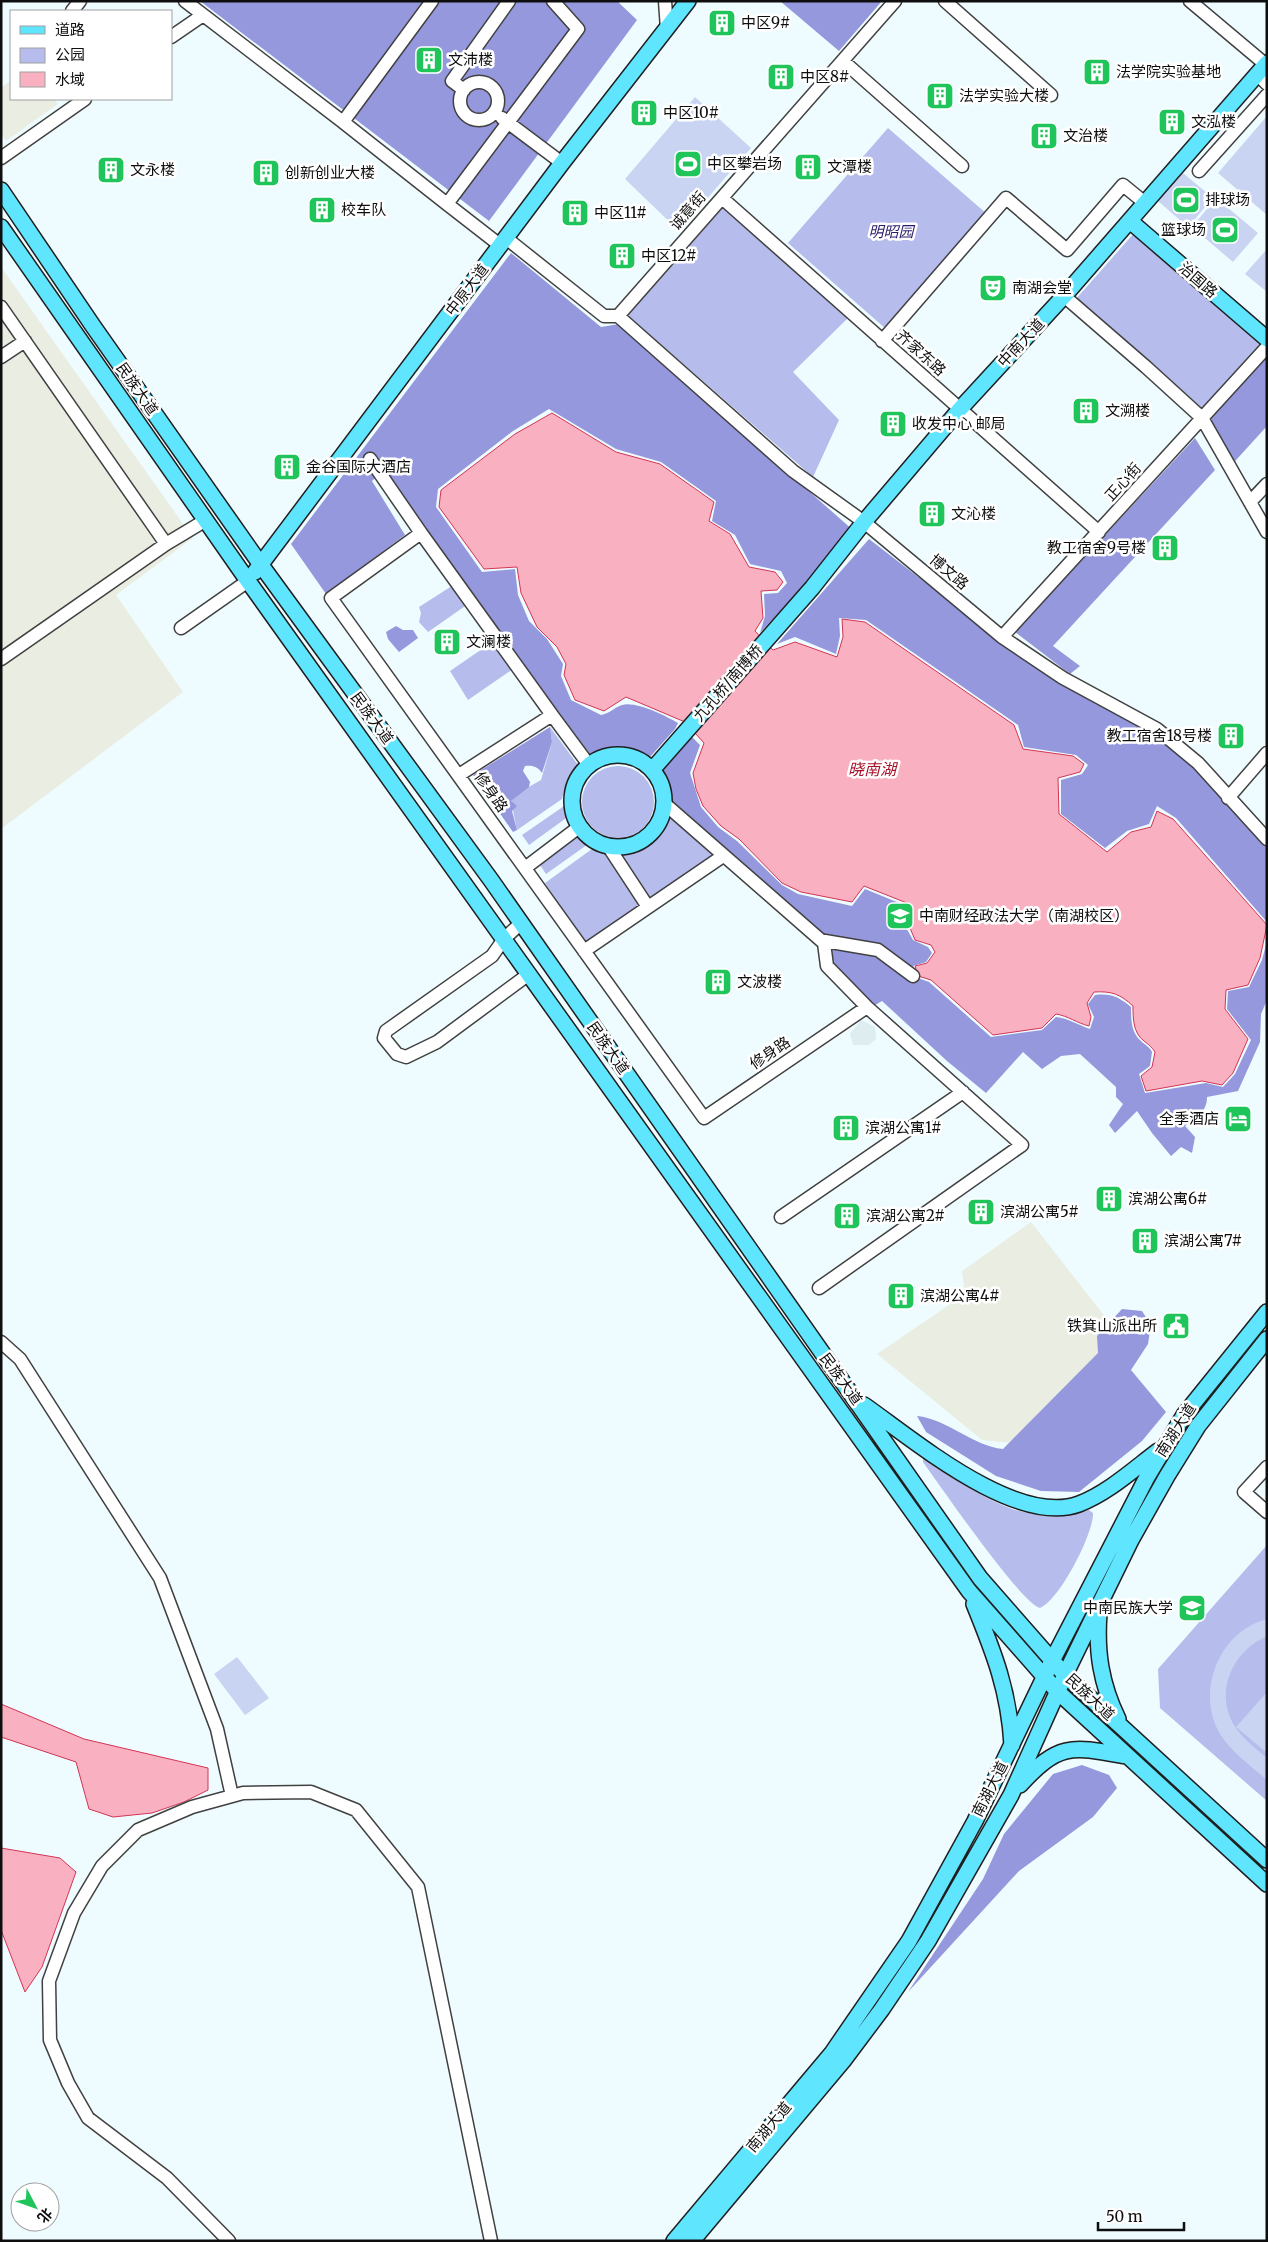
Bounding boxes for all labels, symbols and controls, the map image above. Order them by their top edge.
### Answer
building icon: 中区9# [707,8,737,38]
legend [10,10,172,100]
place label: 中区9# [741,13,790,32]
text: 道路 [55,20,85,39]
text: 公园 [55,45,85,64]
building icon: 文沛楼 [414,45,444,75]
place label: 文沛楼 [448,50,493,69]
building icon: 法学院实验基地 [1082,57,1112,87]
building icon: 中区8# [766,62,796,92]
place label: 法学院实验基地 [1116,62,1221,81]
place label: 中区8# [800,67,849,86]
text: 水域 [55,70,85,89]
building icon: 法学实验大楼 [925,81,955,111]
place label: 法学实验大楼 [959,86,1049,105]
building icon: 中区10# [629,98,659,128]
place label: 中区10# [663,103,719,122]
building icon: 文泓楼 [1157,107,1187,137]
place label: 文泓楼 [1191,112,1236,131]
building icon: 文治楼 [1029,121,1059,151]
place label: 文治楼 [1063,126,1108,145]
sports icon: 中区攀岩场 [673,149,703,179]
building icon: 文潭楼 [793,152,823,182]
place label: 中区攀岩场 [707,154,782,173]
building icon: 文永楼 [96,155,126,185]
place label: 文潭楼 [827,157,872,176]
building icon: 创新创业大楼 [251,158,281,188]
place label: 文永楼 [130,160,175,179]
place label: 创新创业大楼 [285,163,375,182]
sports icon: 排球场 [1171,185,1201,215]
street label: 诚意街 [666,187,710,234]
place label: 排球场 [1205,190,1250,209]
building icon: 校车队 [307,195,337,225]
building icon: 中区11# [560,198,590,228]
place label: 校车队 [341,200,386,219]
place label: 中区11# [594,203,647,222]
sports icon: 篮球场 [1210,215,1240,245]
place label: 篮球场 [1161,220,1206,239]
park label: 明昭园 [868,222,915,241]
building icon: 中区12# [607,241,637,271]
place label: 中区12# [641,246,697,265]
street label: 治国路 [1175,258,1222,302]
street label: 中原大道 [441,260,492,319]
theatre icon: 南湖会堂 [978,273,1008,303]
place label: 南湖会堂 [1012,278,1072,297]
street label: 中南大道 [993,314,1048,371]
street label: 齐家东路 [893,325,950,380]
street label: 民族大道 [112,359,162,419]
building icon: 文溯楼 [1071,396,1101,426]
place label: 文溯楼 [1105,401,1150,420]
building icon: 收发中心 邮局 [878,409,908,439]
place label: 收发中心 邮局 [912,414,1006,433]
building icon: 金谷国际大酒店 [272,452,302,482]
place label: 金谷国际大酒店 [306,457,411,476]
street label: 正心街 [1101,459,1145,505]
building icon: 文沁楼 [917,499,947,529]
place label: 文沁楼 [951,504,996,523]
building icon: 教工宿舍9号楼 [1150,533,1180,563]
place label: 教工宿舍9号楼 [1047,538,1146,557]
street label: 博文路 [926,550,973,593]
building icon: 文澜楼 [432,627,462,657]
place label: 文澜楼 [466,632,511,651]
street label: 九孔桥/南博桥 [689,640,766,725]
street label: 民族大道 [347,688,398,748]
building icon: 教工宿舍18号楼 [1216,721,1246,751]
place label: 教工宿舍18号楼 [1107,726,1212,745]
water label: 晓南湖 [848,759,899,779]
street label: 修身路 [471,768,512,816]
school or university icon: 中南财经政法大学（南湖校区） [885,901,915,931]
place label: 中南财经政法大学（南湖校区） [919,906,1129,925]
building icon: 文波楼 [703,967,733,997]
place label: 文波楼 [737,972,782,991]
street label: 民族大道 [583,1018,633,1078]
street label: 修身路 [746,1032,794,1073]
hotel icon: 全季酒店 [1223,1104,1253,1134]
place label: 全季酒店 [1159,1109,1219,1128]
building icon: 滨湖公寓1# [831,1113,861,1143]
place label: 滨湖公寓1# [865,1118,942,1137]
building icon: 滨湖公寓6# [1094,1184,1124,1214]
place label: 滨湖公寓6# [1128,1189,1208,1208]
building icon: 滨湖公寓5# [966,1197,996,1227]
building icon: 滨湖公寓2# [832,1201,862,1231]
place label: 滨湖公寓5# [1000,1202,1079,1221]
place label: 滨湖公寓2# [866,1206,945,1225]
building icon: 滨湖公寓7# [1130,1226,1160,1256]
place label: 滨湖公寓7# [1164,1231,1242,1250]
building icon: 滨湖公寓4# [886,1281,916,1311]
place label: 滨湖公寓4# [920,1286,1000,1305]
public building icon: 铁箕山派出所 [1161,1311,1191,1341]
place label: 铁箕山派出所 [1067,1316,1157,1335]
street label: 民族大道 [816,1349,867,1409]
street label: 南湖大道 [1151,1399,1200,1460]
school or university icon: 中南民族大学 [1177,1593,1207,1623]
place label: 中南民族大学 [1083,1598,1173,1617]
street label: 民族大道 [1062,1669,1119,1724]
street label: 南湖大道 [967,1758,1012,1820]
street label: 南湖大道 [742,2098,795,2156]
north arrow [10,2182,60,2232]
scale bar [1098,2200,1184,2232]
text: 北 [33,2204,56,2227]
text: 50 m [1106,2207,1143,2226]

